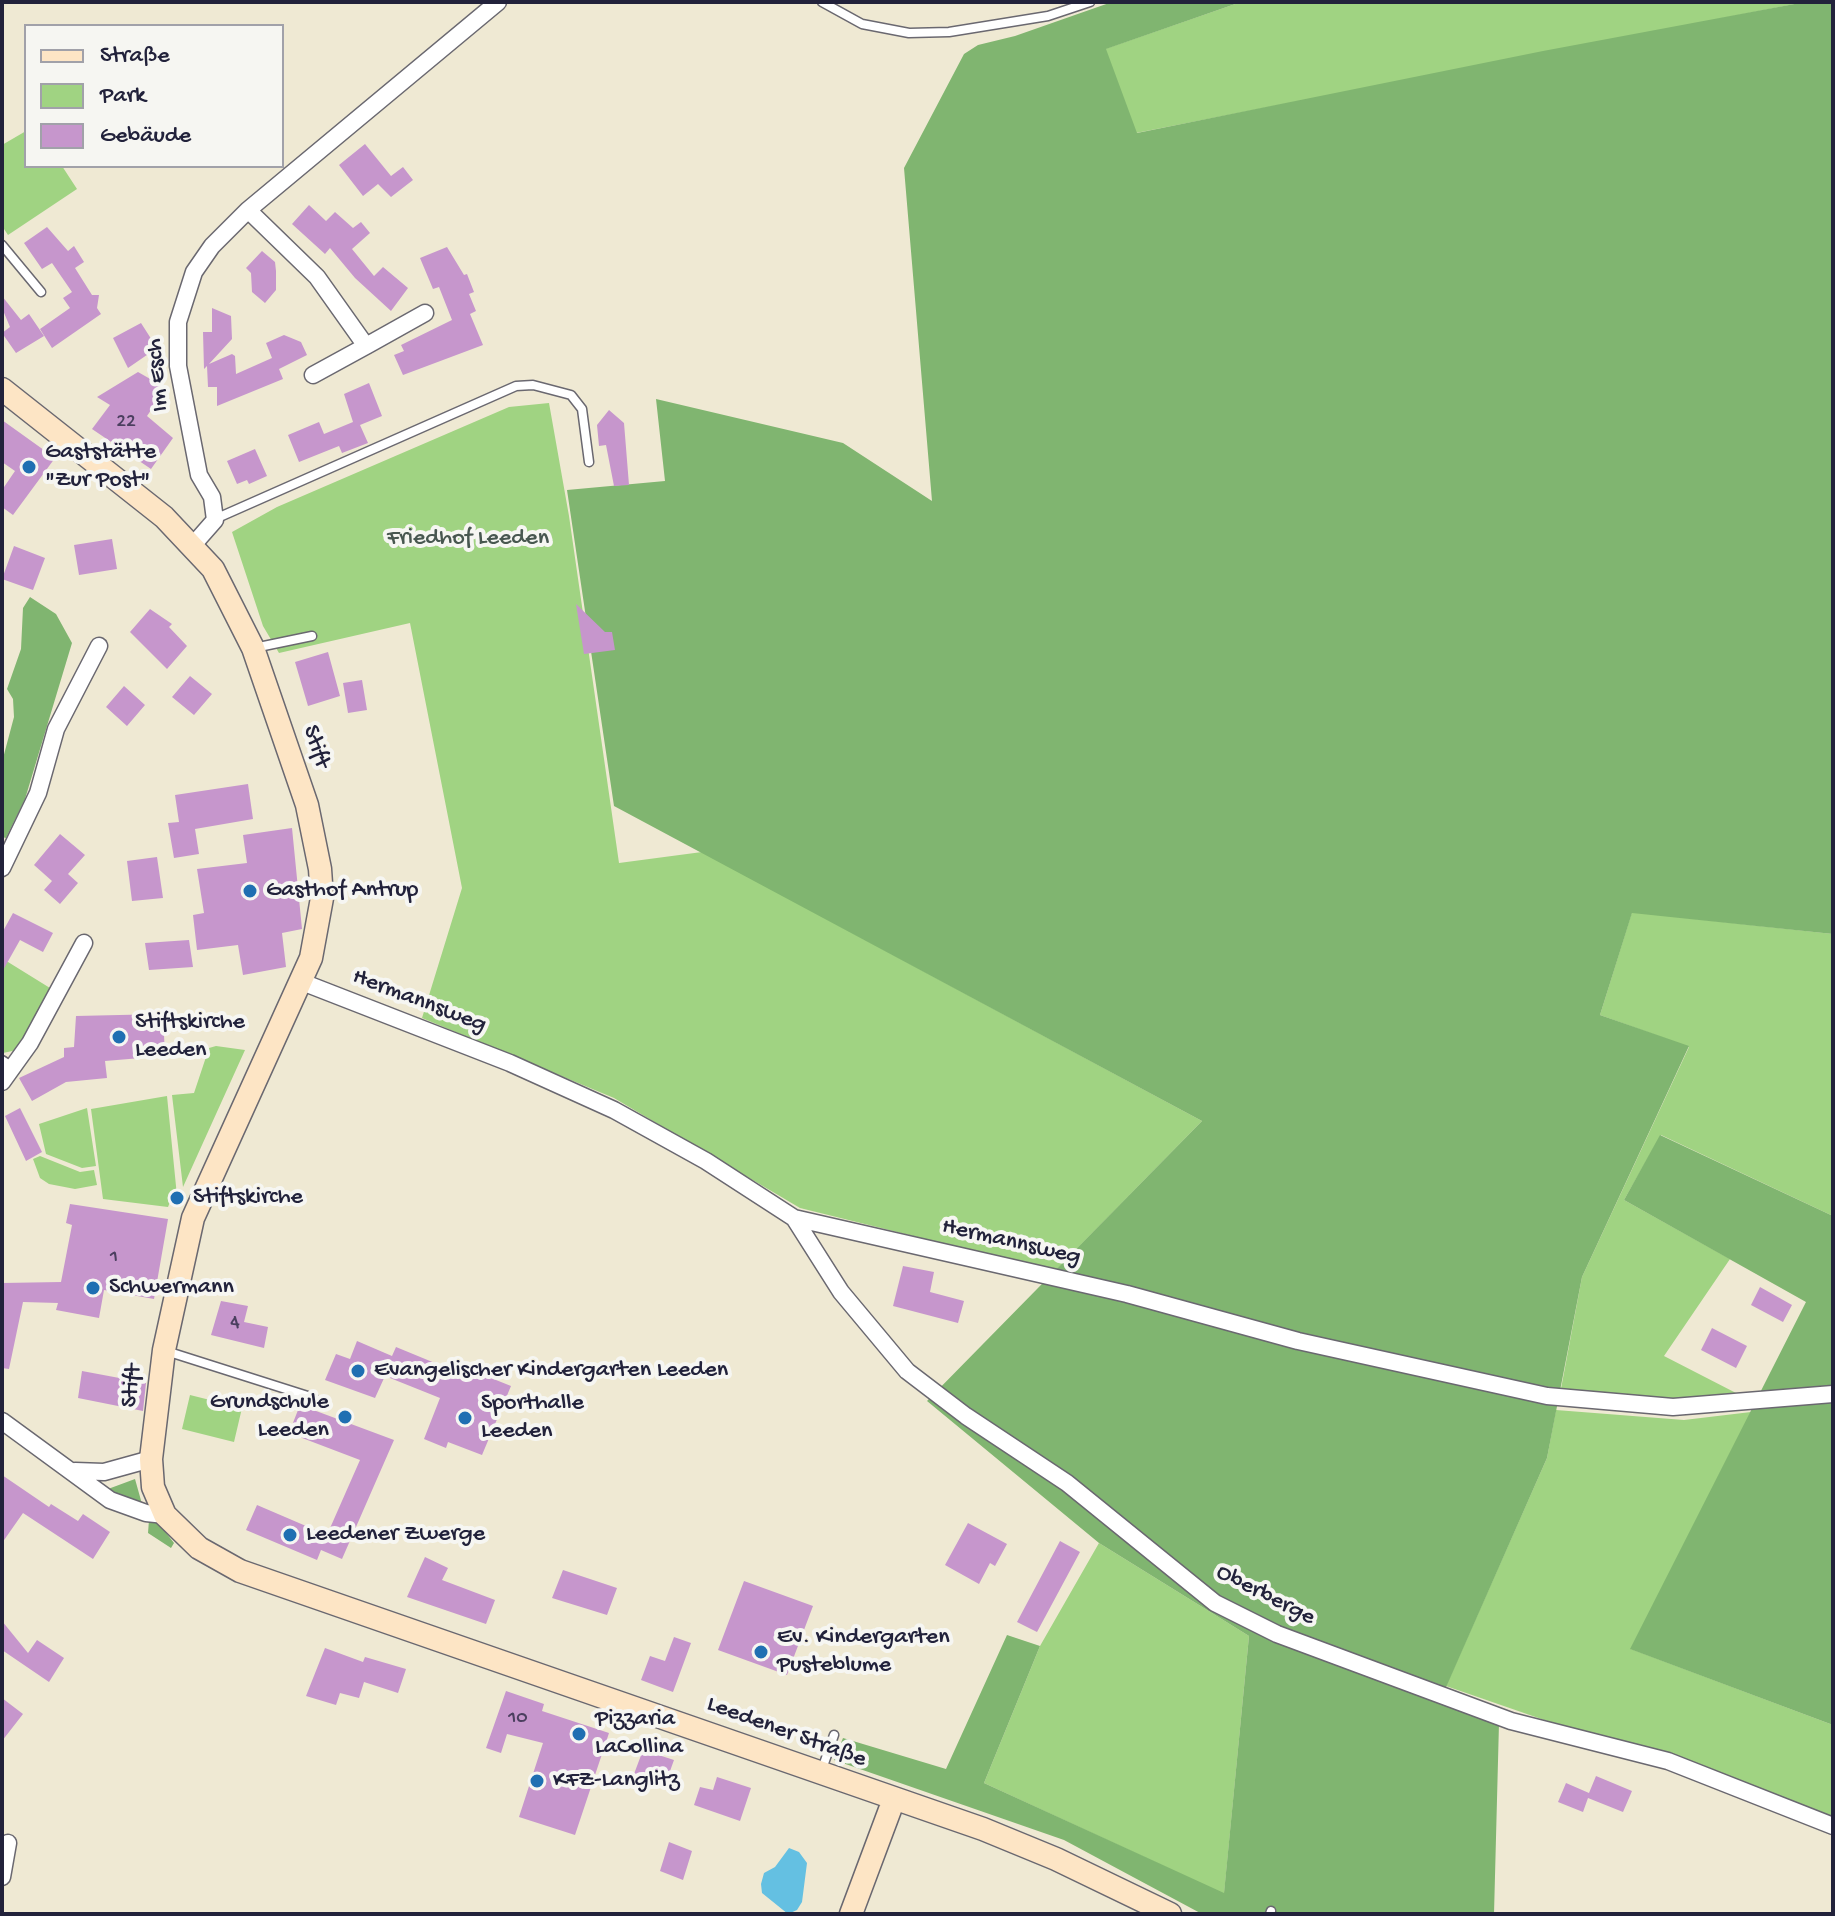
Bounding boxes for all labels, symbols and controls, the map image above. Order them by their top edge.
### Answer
legend [24,24,284,168]
text: Straße [100,42,170,71]
text: Park [100,82,146,111]
text: Gebäude [100,122,191,151]
street label: Im Esch [141,337,177,413]
house number: 22 [116,411,136,435]
place label: Gaststätte "Zur Post" [45,439,156,495]
marker: Gaststätte "Zur Post" [20,458,38,476]
park label: Friedhof Leeden [387,525,549,553]
street label: Stift [295,722,335,772]
place label: Gasthof Antrup [266,877,418,905]
marker: Gasthof Antrup [241,882,259,900]
street label: Hermannsweg [348,963,490,1041]
place label: Stiftskirche Leeden [135,1009,245,1065]
marker: Stiftskirche Leeden [110,1028,128,1046]
place label: Stiftskirche [193,1184,303,1212]
marker: Stiftskirche [168,1189,186,1207]
street label: Hermannsweg [939,1213,1083,1273]
house number: 1 [110,1246,118,1270]
place label: Schwermann [109,1274,234,1302]
marker: Schwermann [84,1279,102,1297]
house number: 4 [230,1312,240,1336]
place label: Evangelischer Kindergarten Leeden [374,1357,728,1385]
marker: Evangelischer Kindergarten Leeden [349,1362,367,1380]
street label: Stift [116,1363,150,1409]
place label: Grundschule Leeden [210,1389,329,1445]
place label: Sporthalle Leeden [481,1390,584,1446]
marker: Grundschule Leeden [336,1408,354,1426]
marker: Sporthalle Leeden [456,1409,474,1427]
place label: Leedener Zwerge [306,1521,485,1549]
marker: Leedener Zwerge [281,1526,299,1544]
street label: Oberberge [1211,1559,1319,1633]
place label: Ev. Kindergarten Pusteblume [777,1624,950,1680]
marker: Ev. Kindergarten Pusteblume [752,1643,770,1661]
street label: Leedener Straße [702,1691,870,1775]
place label: Pizzaria LaCollina [595,1706,683,1762]
house number: 10 [508,1707,528,1731]
marker: Pizzaria LaCollina [570,1725,588,1743]
place label: KFZ-Langlitz [553,1767,680,1795]
marker: KFZ-Langlitz [528,1772,546,1790]

